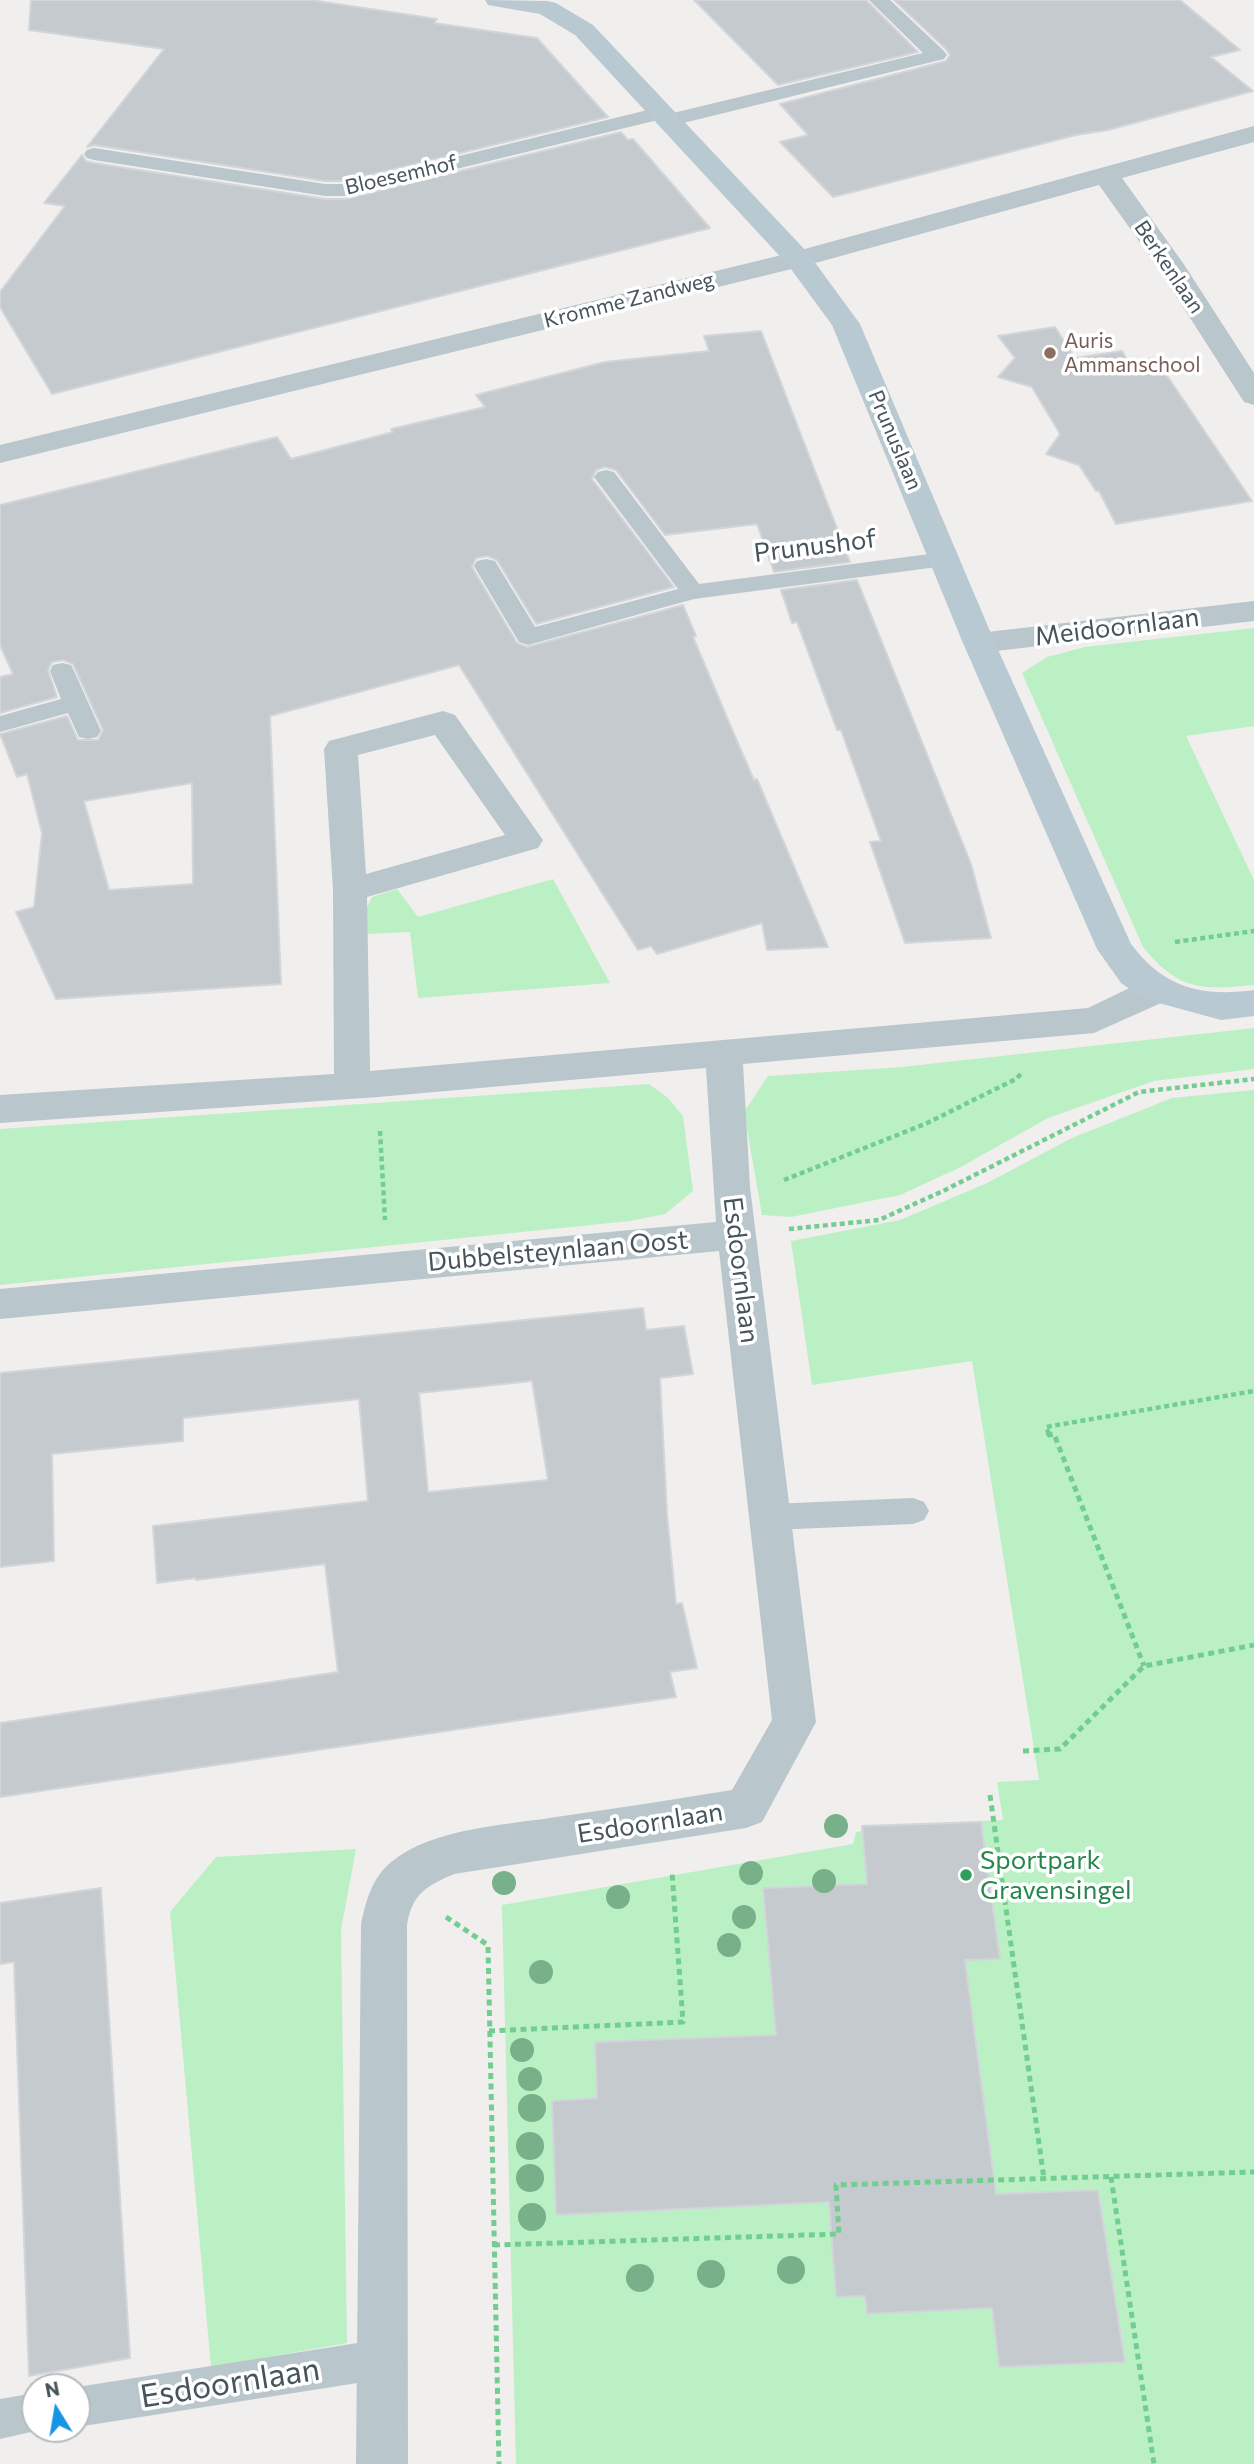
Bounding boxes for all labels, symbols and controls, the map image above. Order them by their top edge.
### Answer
street label: Bloesemhof [343,150,459,200]
street label: Berkenlaan [1129,216,1209,318]
street label: Kromme Zandweg [541,267,717,333]
place label: Auris Ammanschool [1064,328,1201,378]
marker: Auris Ammanschool [1042,345,1058,361]
street label: Prunuslaan [863,386,927,494]
street label: Prunushof [752,523,878,569]
street label: Meidoornlaan [1033,601,1201,653]
street label: Esdoornlaan [717,1195,765,1345]
street label: Dubbelsteynlaan Oost [426,1224,690,1278]
street label: Esdoornlaan [575,1796,725,1850]
place label: Sportpark Gravensingel [980,1844,1132,1906]
marker: Sportpark Gravensingel [958,1867,974,1883]
street label: Esdoornlaan [137,2350,323,2416]
north arrow [21,2373,91,2443]
text: N [43,2376,61,2402]

